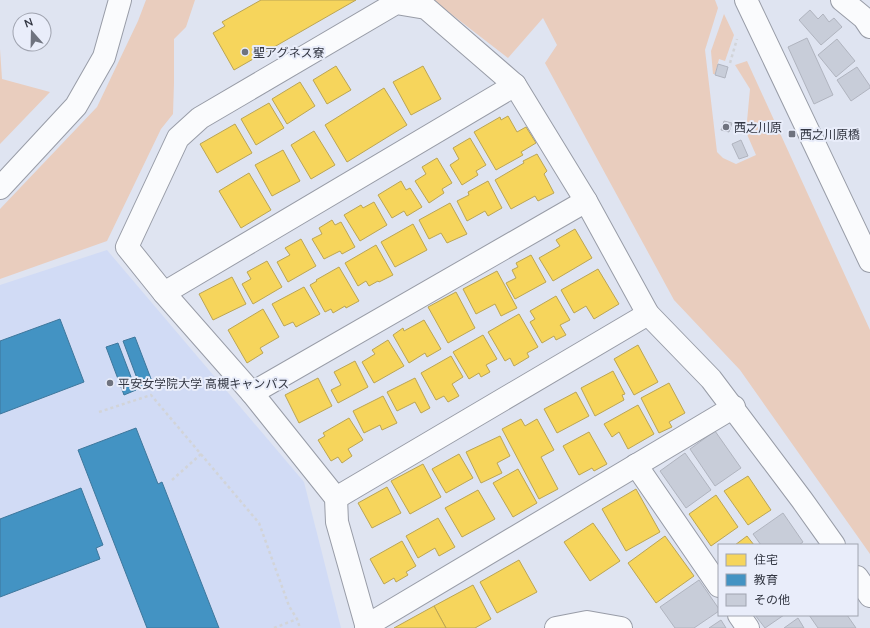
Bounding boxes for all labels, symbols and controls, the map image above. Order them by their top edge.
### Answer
north arrow [12,12,52,52]
text: N [22,15,35,31]
place label: 聖アグネス寮 [253,45,324,60]
marker: 聖アグネス寮 [240,47,250,57]
place label: 西之川原 [734,120,782,135]
marker: 西之川原 [721,122,731,132]
place label: 西之川原橋 [800,127,860,142]
marker: 西之川原橋 [787,129,797,139]
place label: 平安女学院大学 高槻キャンパス [118,376,289,391]
marker: 平安女学院大学 高槻キャンパス [105,378,115,388]
legend [718,544,858,616]
text: 住宅 [754,552,778,567]
text: 教育 [754,572,778,587]
text: その他 [754,592,790,607]

